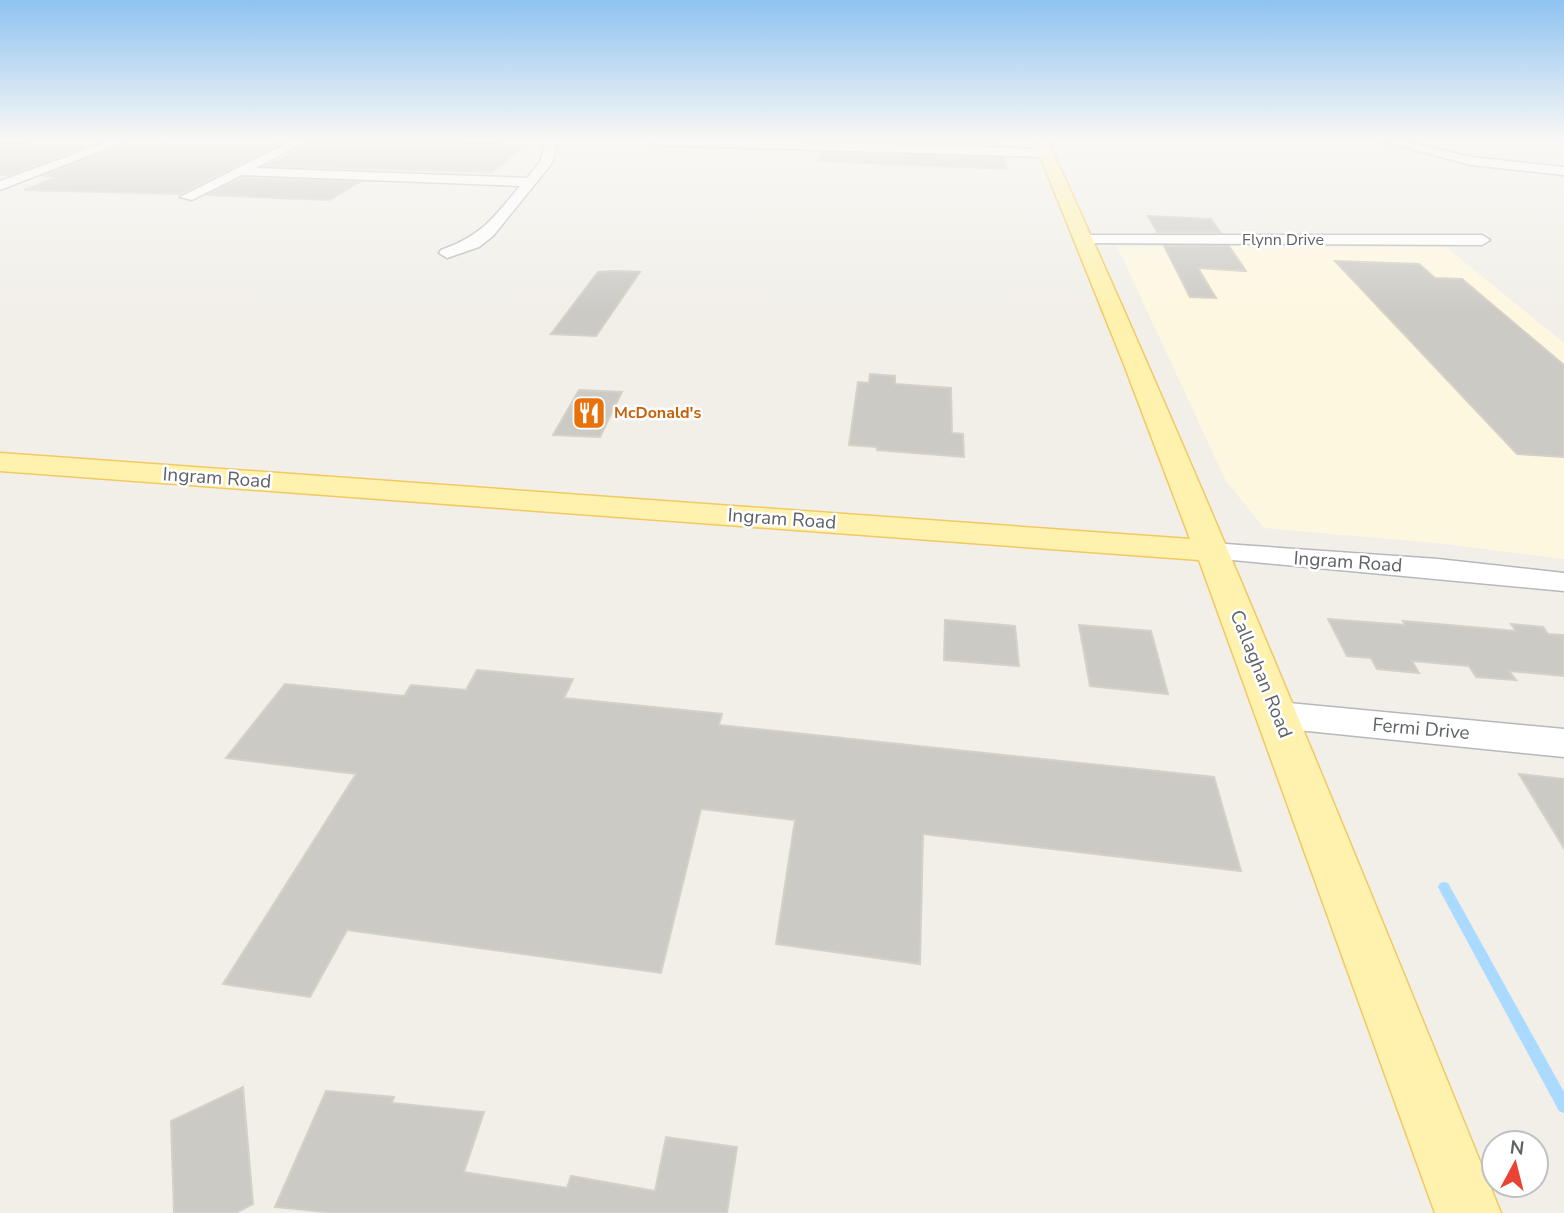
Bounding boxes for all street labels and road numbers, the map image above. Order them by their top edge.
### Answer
street label: Flynn Drive [1242,229,1324,251]
street label: Ingram Road [162,461,272,495]
street label: Ingram Road [727,502,837,536]
street label: Ingram Road [1293,545,1403,579]
street label: Callaghan Road [1224,606,1298,742]
street label: Fermi Drive [1371,712,1471,746]

